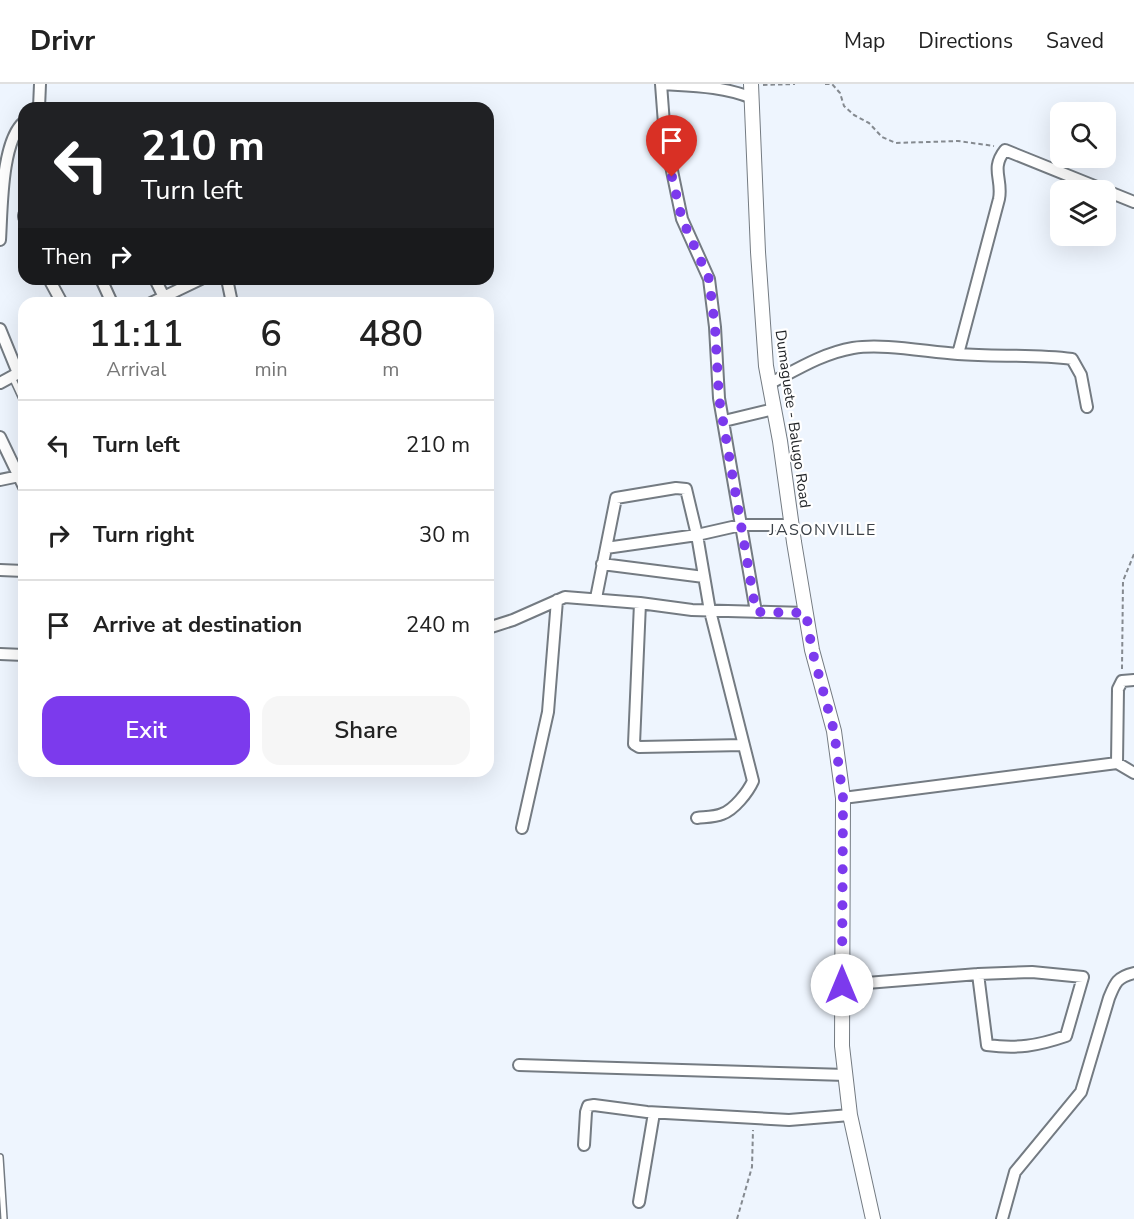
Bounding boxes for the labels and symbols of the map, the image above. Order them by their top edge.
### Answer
pin [646,115,697,177]
street label: Dumaguete - Balugo Road [771,329,815,509]
district label: JASONVILLE [768,519,877,541]
position arrow [810,953,874,1017]

